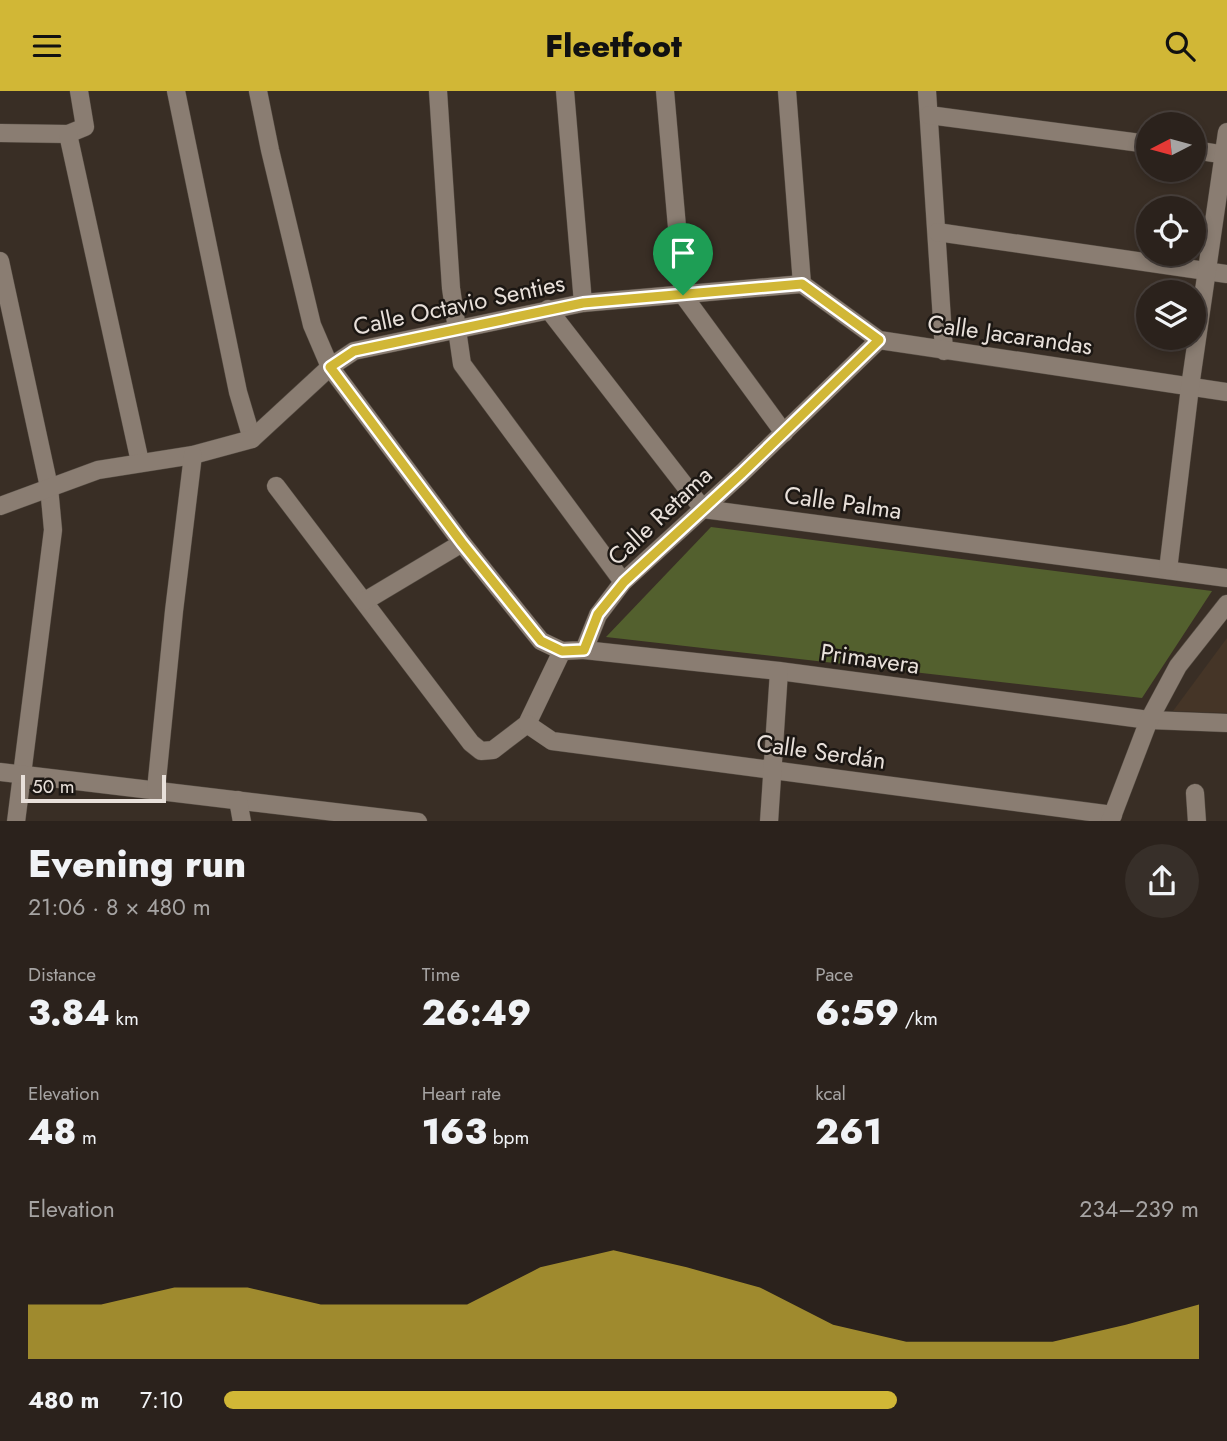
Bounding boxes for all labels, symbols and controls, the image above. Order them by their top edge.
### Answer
text: Fleetfoot [545,23,682,69]
icon: menu [28,27,66,65]
icon: search [1161,27,1199,65]
north arrow [1136,112,1206,182]
map controls [1136,112,1206,350]
button: locate [1136,196,1206,266]
pin [653,223,713,295]
icon: arrive [664,234,702,272]
street label: Calle Octavio Senties [350,265,568,344]
button: layers [1136,280,1206,350]
street label: Calle Jacarandas [925,306,1095,363]
street label: Calle Retama [599,458,720,573]
street label: Calle Palma [782,477,904,528]
street label: Primavera [818,634,922,683]
street label: Calle Serdán [754,725,888,778]
scale bar [21,773,166,804]
text: 50 m [32,773,75,800]
text: Evening run [28,836,246,891]
button: share [1125,844,1199,918]
text: 21:06 · 8 × 480 m [28,890,211,924]
text: Distance [28,961,96,988]
text: Time [422,961,460,988]
text: Pace [815,961,853,988]
text: 3.84 [28,988,110,1038]
text: 26:49 [422,988,531,1038]
text: 6:59 [815,988,899,1038]
text: km [110,1005,139,1032]
text: /km [899,1005,938,1032]
text: Elevation [28,1080,100,1107]
text: Heart rate [422,1080,501,1107]
text: kcal [815,1080,846,1107]
text: 48 [28,1107,76,1157]
text: 163 [422,1107,487,1157]
text: 261 [815,1107,882,1157]
text: m [76,1124,97,1151]
text: bpm [487,1124,529,1151]
text: Elevation [28,1192,115,1226]
text: 234–239 m [1079,1192,1199,1226]
text: 480 m [28,1383,99,1417]
text: 7:10 [140,1383,183,1417]

